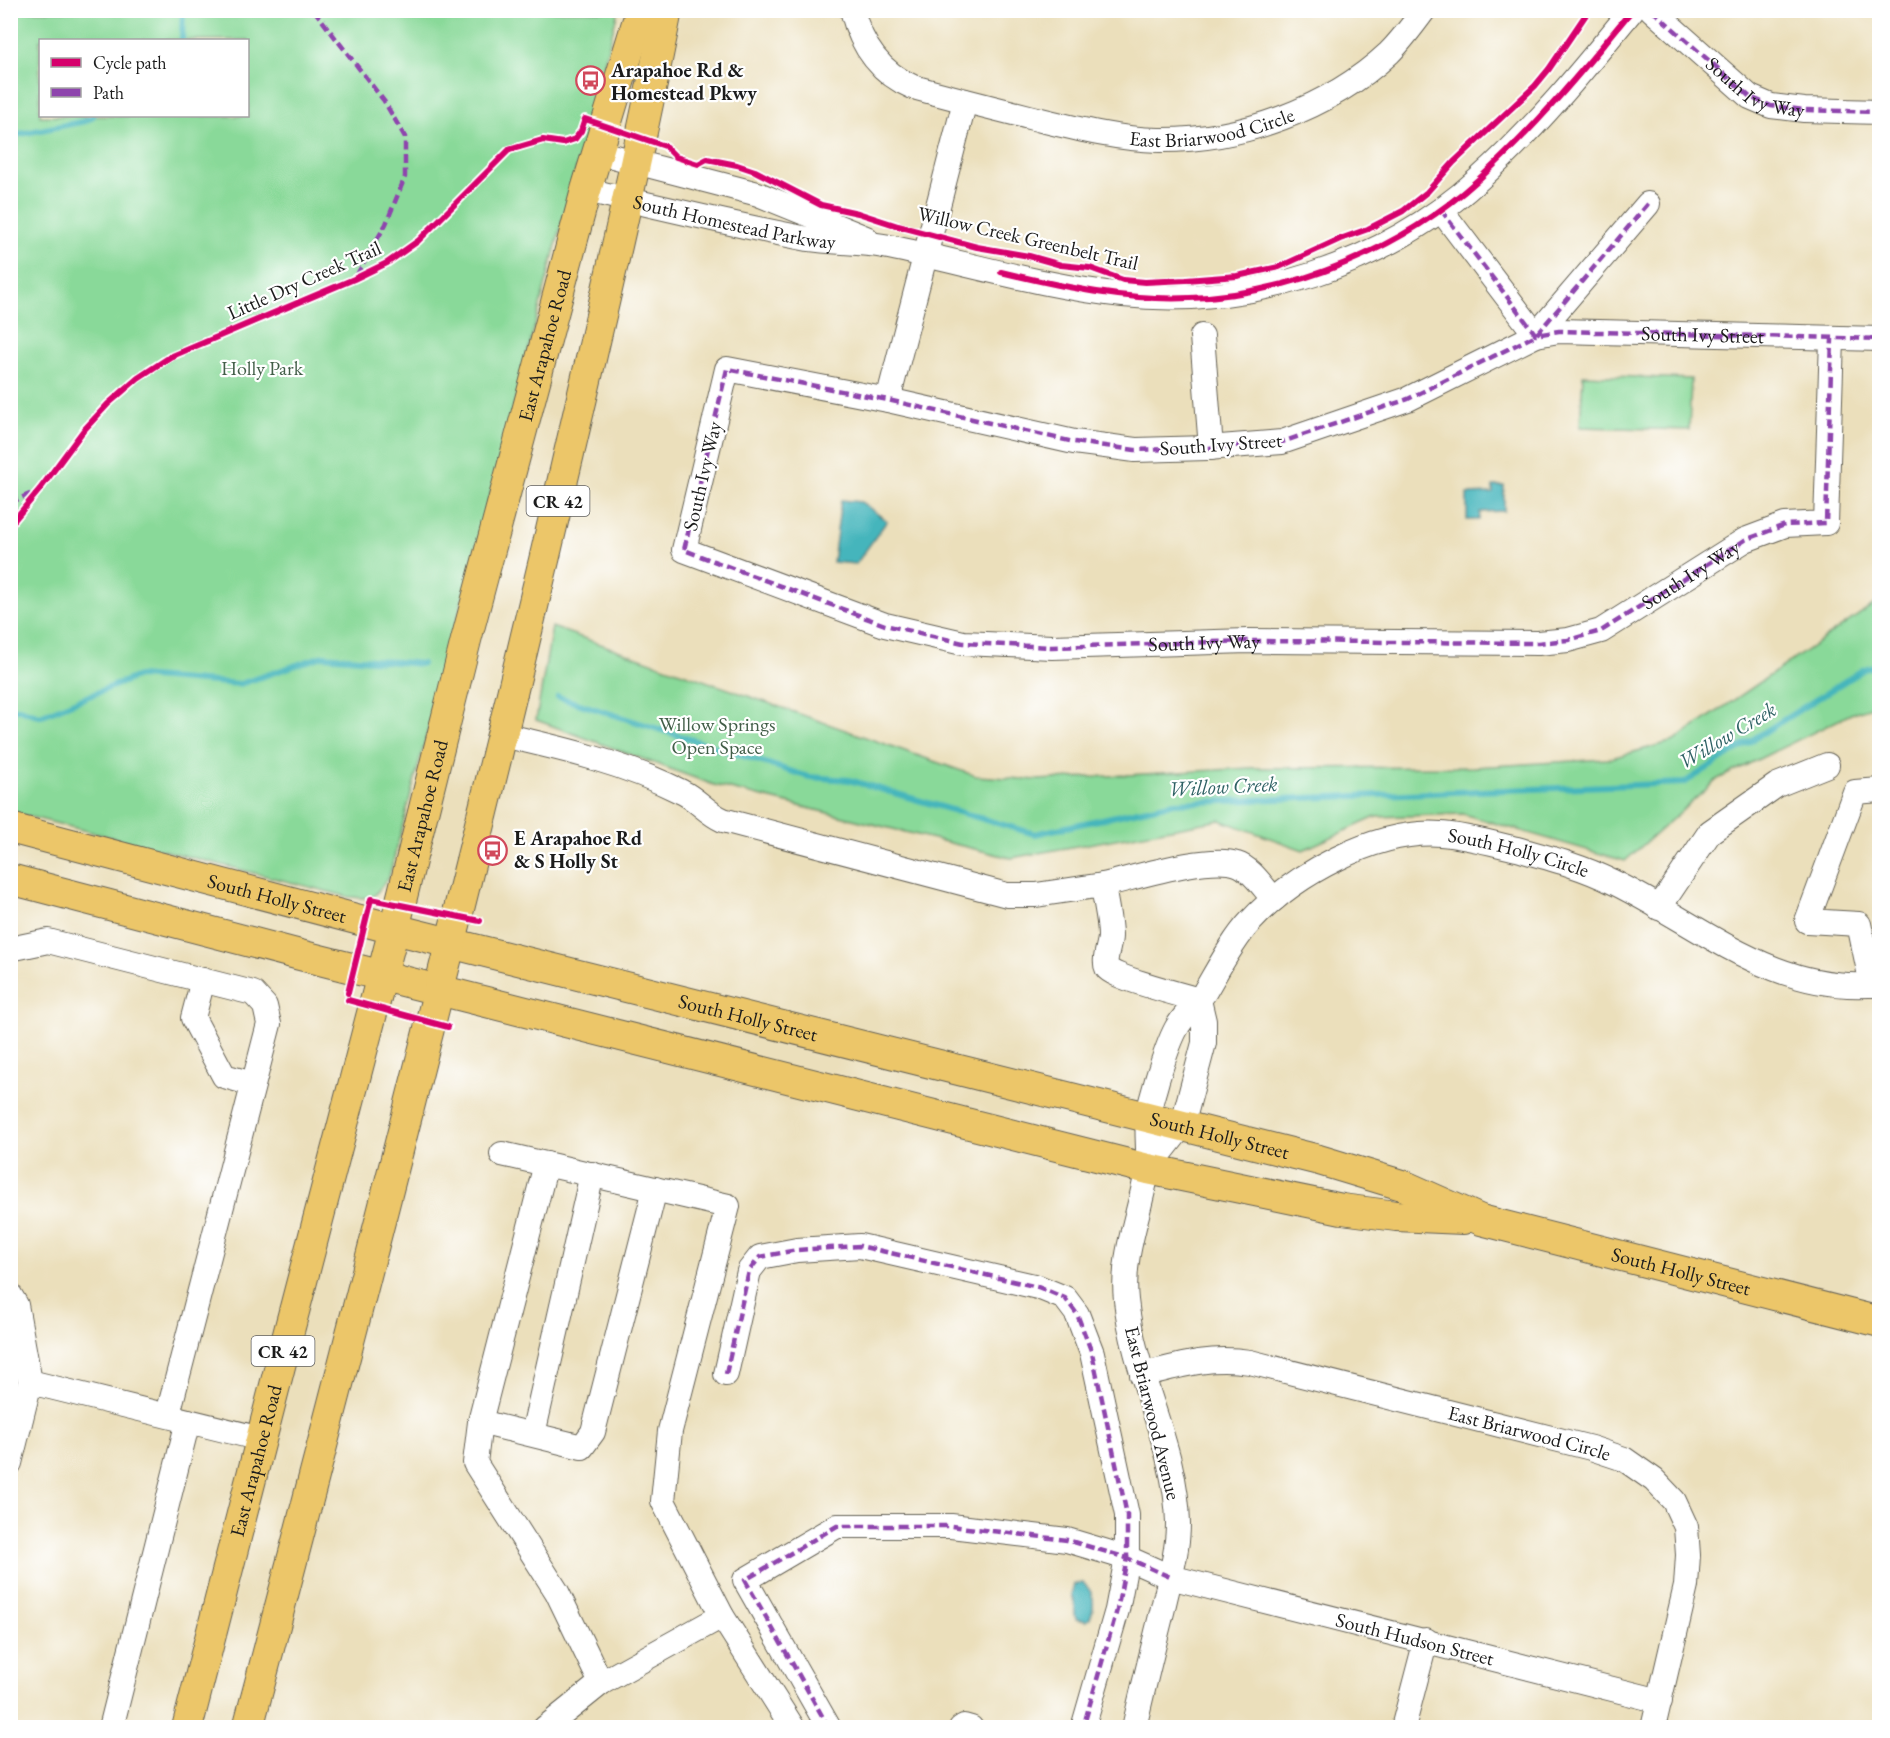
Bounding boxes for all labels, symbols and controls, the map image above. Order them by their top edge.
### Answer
legend [39,39,249,117]
text: Cycle path [93,51,167,74]
street label: South Ivy Way [1700,51,1806,123]
place label: Arapahoe Rd & Homestead Pkwy [610,57,757,106]
bus stop icon: Arapahoe Rd & Homestead Pkwy [574,65,606,97]
text: Path [93,81,124,104]
street label: East Briarwood Circle [1128,101,1298,153]
street label: South Homestead Parkway [631,188,837,255]
street label: Willow Creek Greenbelt Trail [915,200,1141,276]
street label: Little Dry Creek Trail [223,234,385,326]
street label: East Arapahoe Road [512,266,577,424]
street label: South Ivy Street [1641,320,1765,349]
park label: Holly Park [221,355,304,381]
street label: South Ivy Way [677,419,727,533]
street label: South Ivy Street [1159,427,1284,461]
road number: CR 42 [526,486,590,516]
street label: South Ivy Way [1636,534,1745,615]
street label: South Ivy Way [1148,628,1260,657]
water label: Willow Creek [1673,695,1781,775]
park label: Willow Springs Open Space [659,711,775,760]
street label: East Arapahoe Road [391,736,454,895]
water label: Willow Creek [1168,770,1279,802]
street label: South Holly Circle [1446,822,1593,883]
place label: E Arapahoe Rd & S Holly St [514,825,642,874]
bus stop icon: E Arapahoe Rd & S Holly St [477,834,509,866]
street label: South Holly Street [205,868,350,929]
street label: South Holly Street [676,988,821,1047]
street label: South Holly Street [1147,1105,1293,1165]
street label: South Holly Street [1609,1241,1754,1302]
street label: East Briarwood Avenue [1119,1323,1187,1503]
road number: CR 42 [252,1336,314,1366]
street label: East Arapahoe Road [224,1381,288,1539]
street label: East Briarwood Circle [1445,1399,1615,1467]
street label: South Hudson Street [1333,1606,1497,1672]

